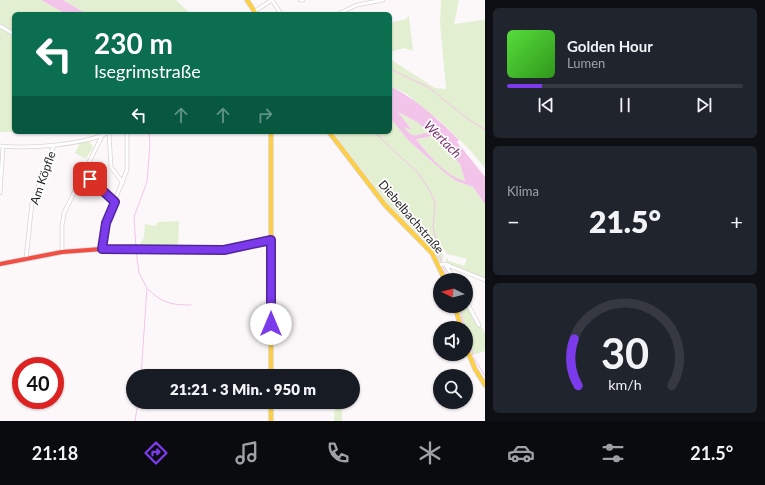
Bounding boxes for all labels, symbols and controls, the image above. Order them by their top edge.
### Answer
text: 230 m [94,26,173,60]
icon: left [28,28,80,80]
text: Golden Hour [567,37,653,55]
text: Lumen [567,55,605,71]
text: Isegrimstraße [94,60,201,82]
icon: previous [535,94,557,116]
icon: pause [614,94,636,116]
icon: next [693,94,715,116]
icon: left [128,104,150,126]
icon: ahead [170,104,192,126]
icon: ahead [212,104,234,126]
icon: right [254,104,276,126]
water label: Wertach [421,117,465,161]
street label: Am Köpfle [26,149,59,206]
pin [73,162,107,196]
icon: arrive [79,168,101,190]
street label: Diebelbachstraße [375,177,447,256]
text: Klima [507,183,539,199]
text: 21.5° [589,203,661,239]
text: − [507,208,520,235]
text: + [730,208,743,235]
north arrow [433,273,473,313]
map controls [433,273,473,409]
position arrow [250,303,292,345]
button: sound [433,321,473,361]
text: 30 [601,328,649,378]
speed limit sign: 40 [12,357,64,409]
button: search [433,369,473,409]
text: km/h [608,376,642,393]
text: 21:21 · 3 Min. · 950 m [170,380,316,398]
icon: directions [142,439,170,467]
icon: music [233,439,261,467]
icon: phone [324,439,352,467]
icon: climate [416,439,444,467]
icon: car [507,439,535,467]
icon: filters [599,439,627,467]
text: 21:18 [32,442,78,464]
text: 21.5° [690,442,733,464]

